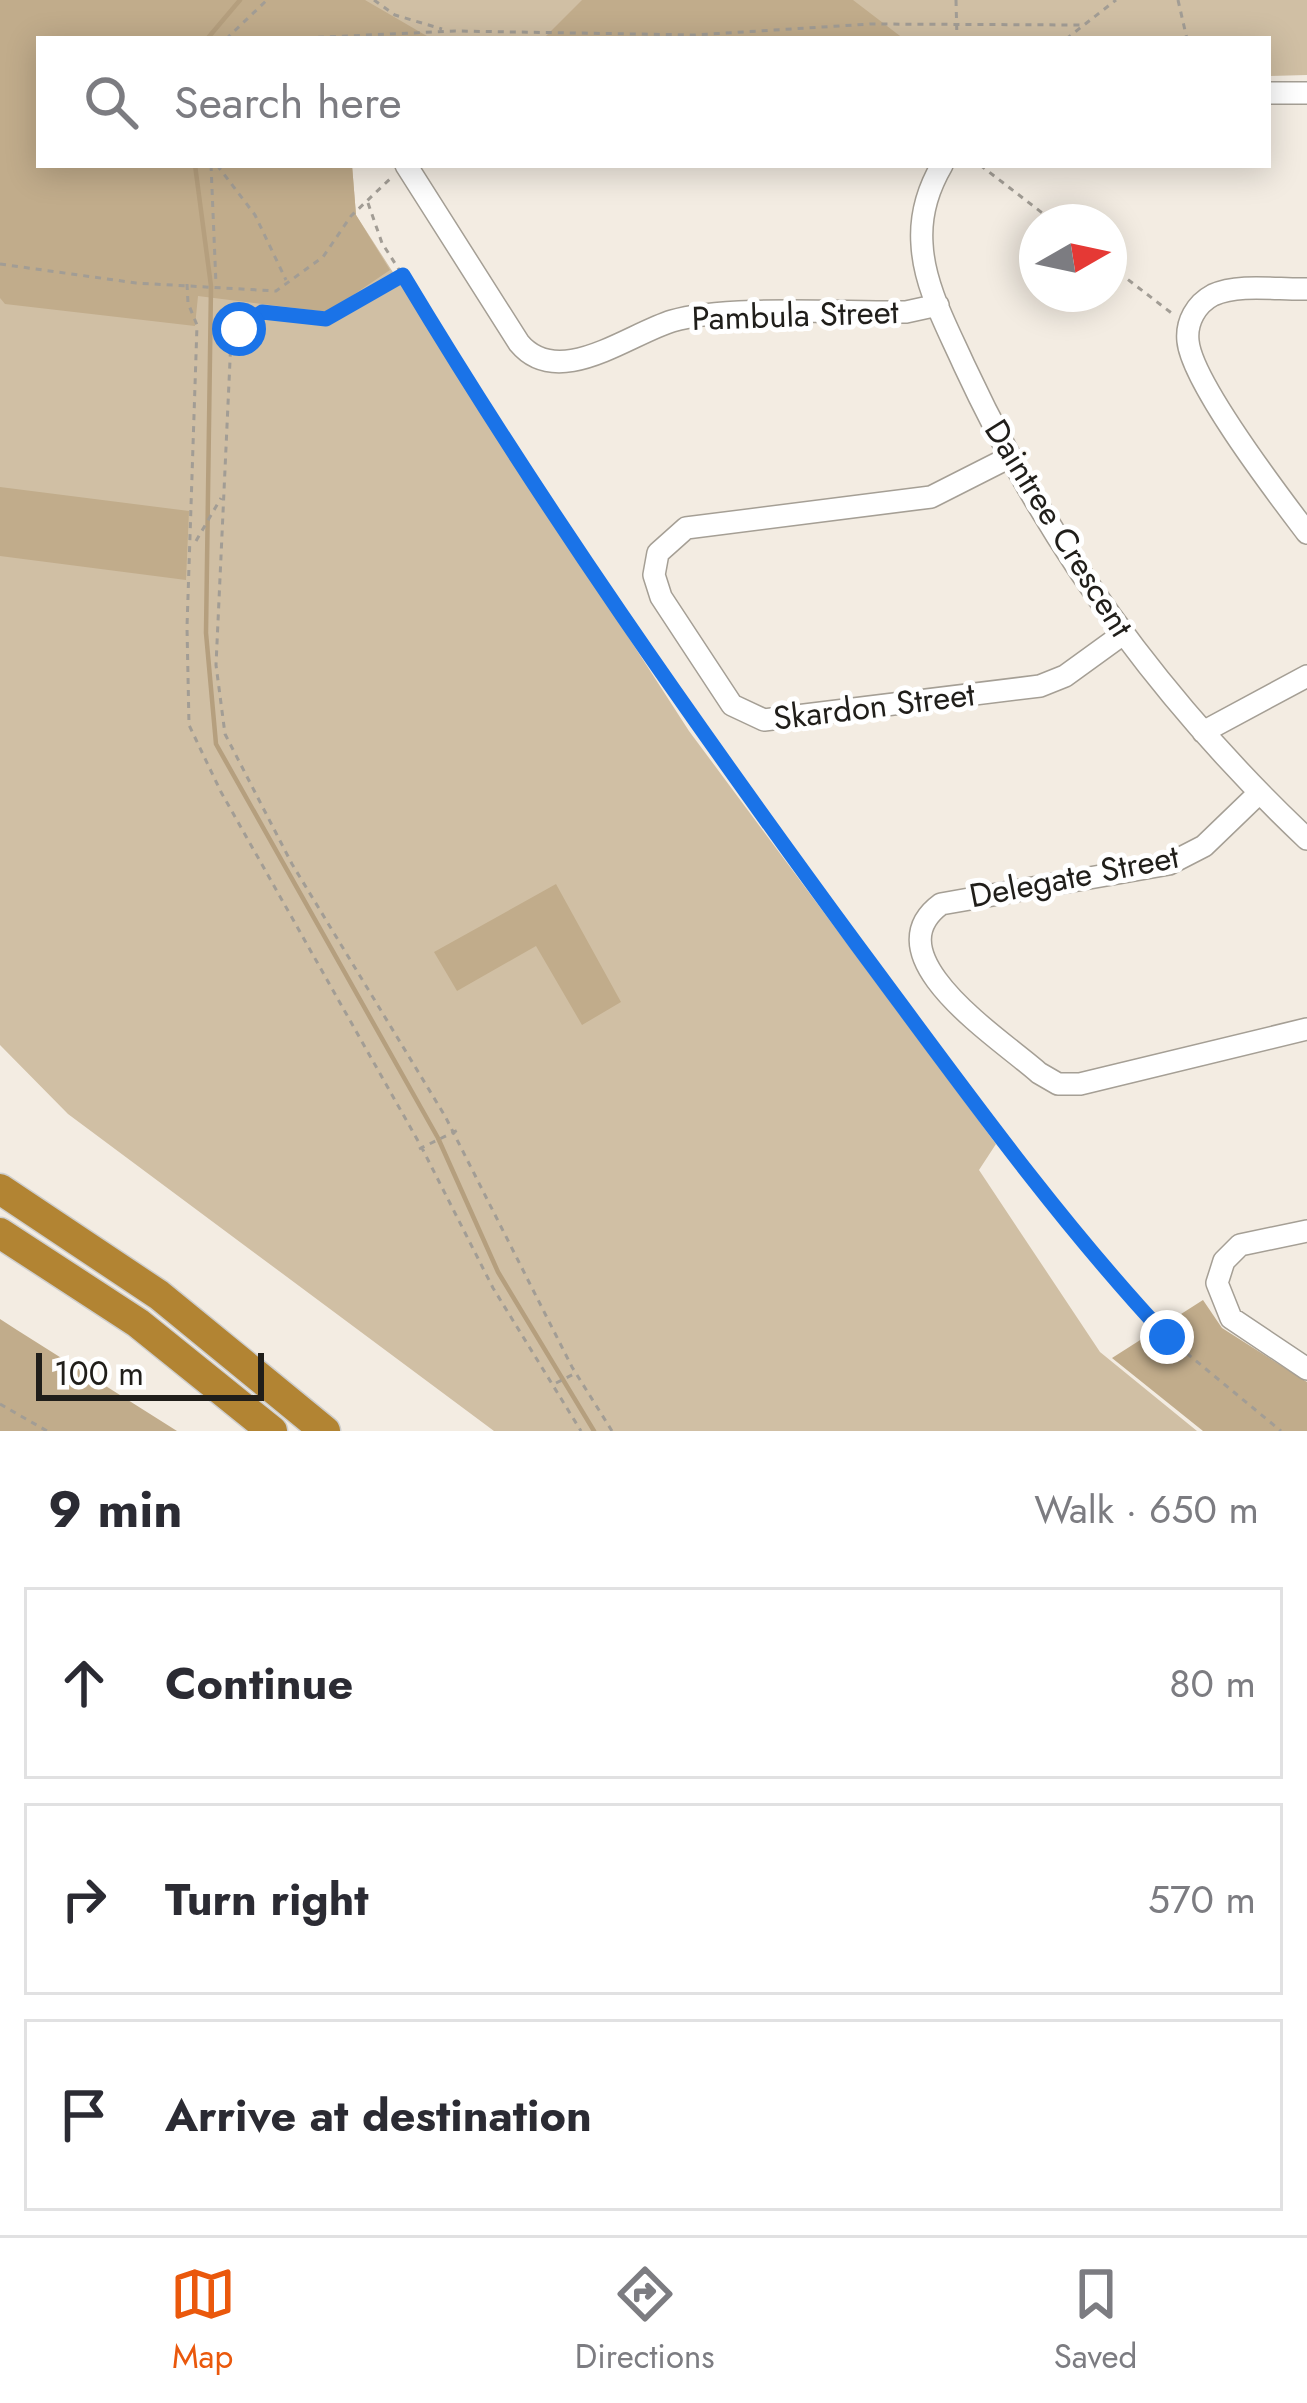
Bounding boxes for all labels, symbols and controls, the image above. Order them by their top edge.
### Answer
search box [36,36,1271,168]
icon: search [78,69,144,135]
text: Search here [174,70,402,135]
north arrow [1019,204,1127,312]
street label: Pambula Street [691,288,899,342]
route start [212,302,266,356]
street label: Daintree Crescent [973,410,1145,646]
street label: Skardon Street [771,670,977,742]
street label: Delegate Street [965,833,1183,919]
route end [1140,1310,1194,1364]
scale bar [36,1347,264,1400]
text: 100 m [54,1350,144,1397]
text: 9 min [48,1472,183,1546]
text: Walk · 650 m [1034,1481,1259,1538]
icon: ahead [51,1650,117,1716]
text: Continue [165,1651,353,1716]
text: 80 m [1169,1655,1256,1712]
icon: right [51,1866,117,1932]
text: Turn right [165,1867,369,1932]
text: 570 m [1148,1871,1256,1928]
icon: arrive [51,2082,117,2148]
text: Arrive at destination [165,2083,592,2148]
tab: Map [170,2261,236,2380]
tab: Directions [575,2261,715,2380]
tab: Saved [1054,2261,1137,2380]

